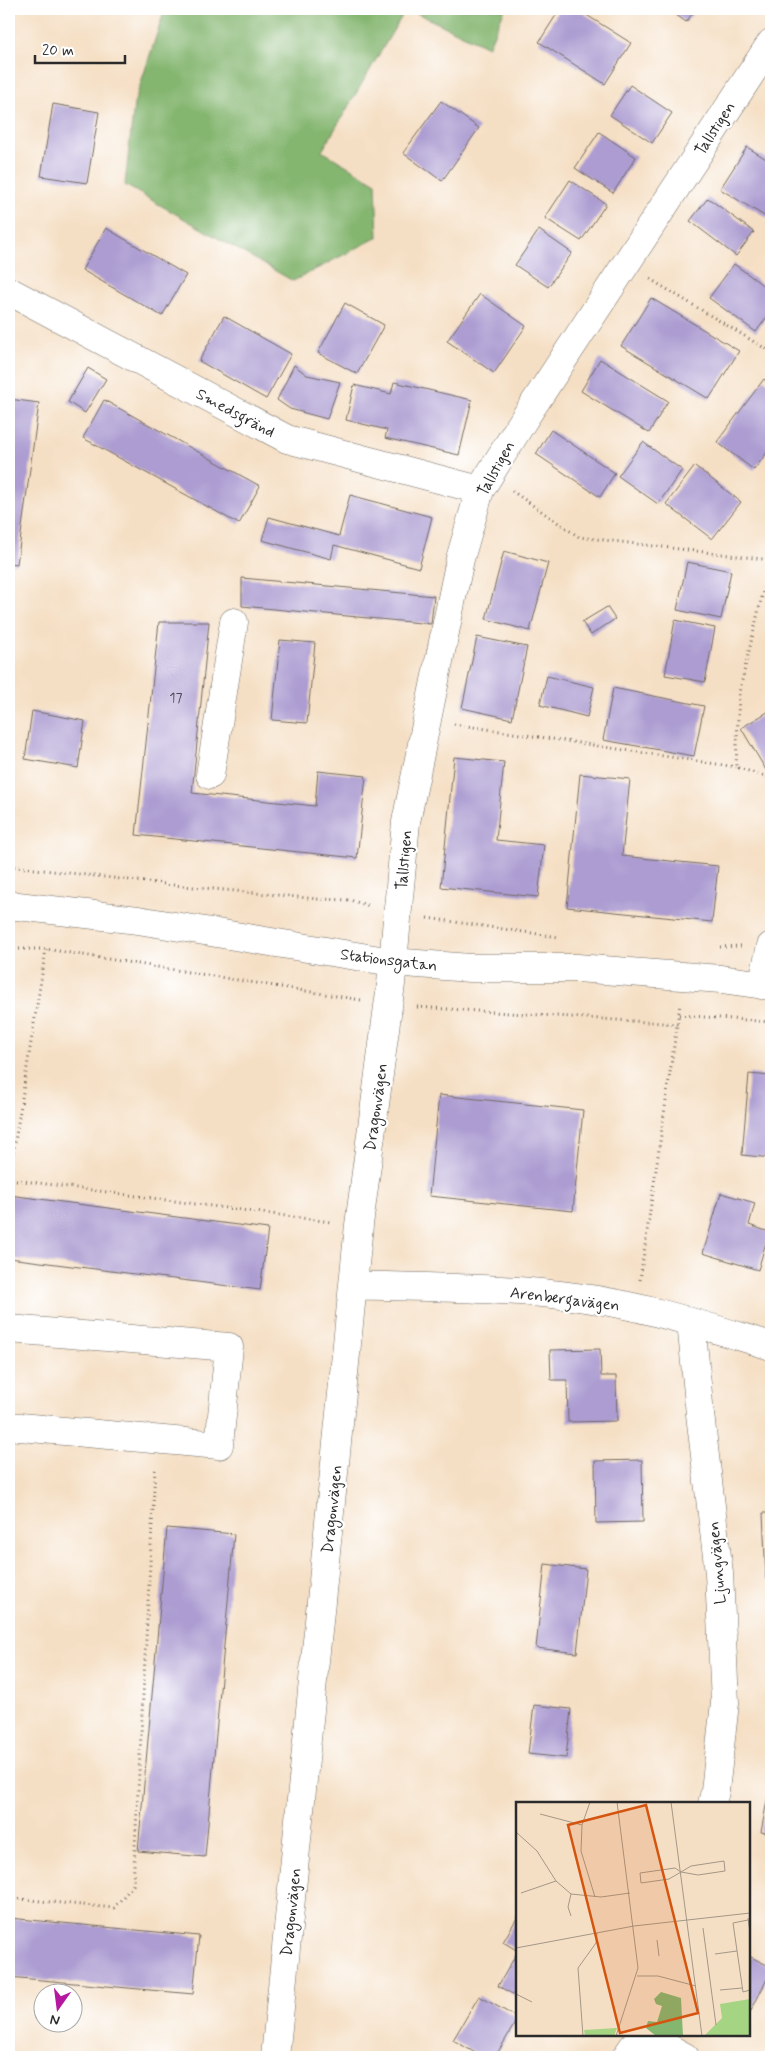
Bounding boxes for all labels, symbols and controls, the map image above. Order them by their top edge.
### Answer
scale bar [35,32,125,64]
text: 20 m [42,41,74,61]
street label: Tallstigen [690,98,740,160]
street label: Smedsgränd [192,384,278,444]
street label: Tallstigen [473,437,520,500]
house number: 17 [169,689,183,707]
street label: Tallstigen [391,829,418,891]
street label: Stationsgatan [339,944,439,978]
street label: Dragonvägen [360,1062,394,1153]
street label: Arenbergavägen [509,1282,621,1318]
street label: Dragonvägen [317,1464,349,1554]
street label: Ljungvägen [703,1521,732,1605]
inset map [516,1802,750,2036]
street label: Dragonvägen [276,1867,308,1957]
north arrow [32,1984,82,2034]
text: N [48,2010,62,2030]

